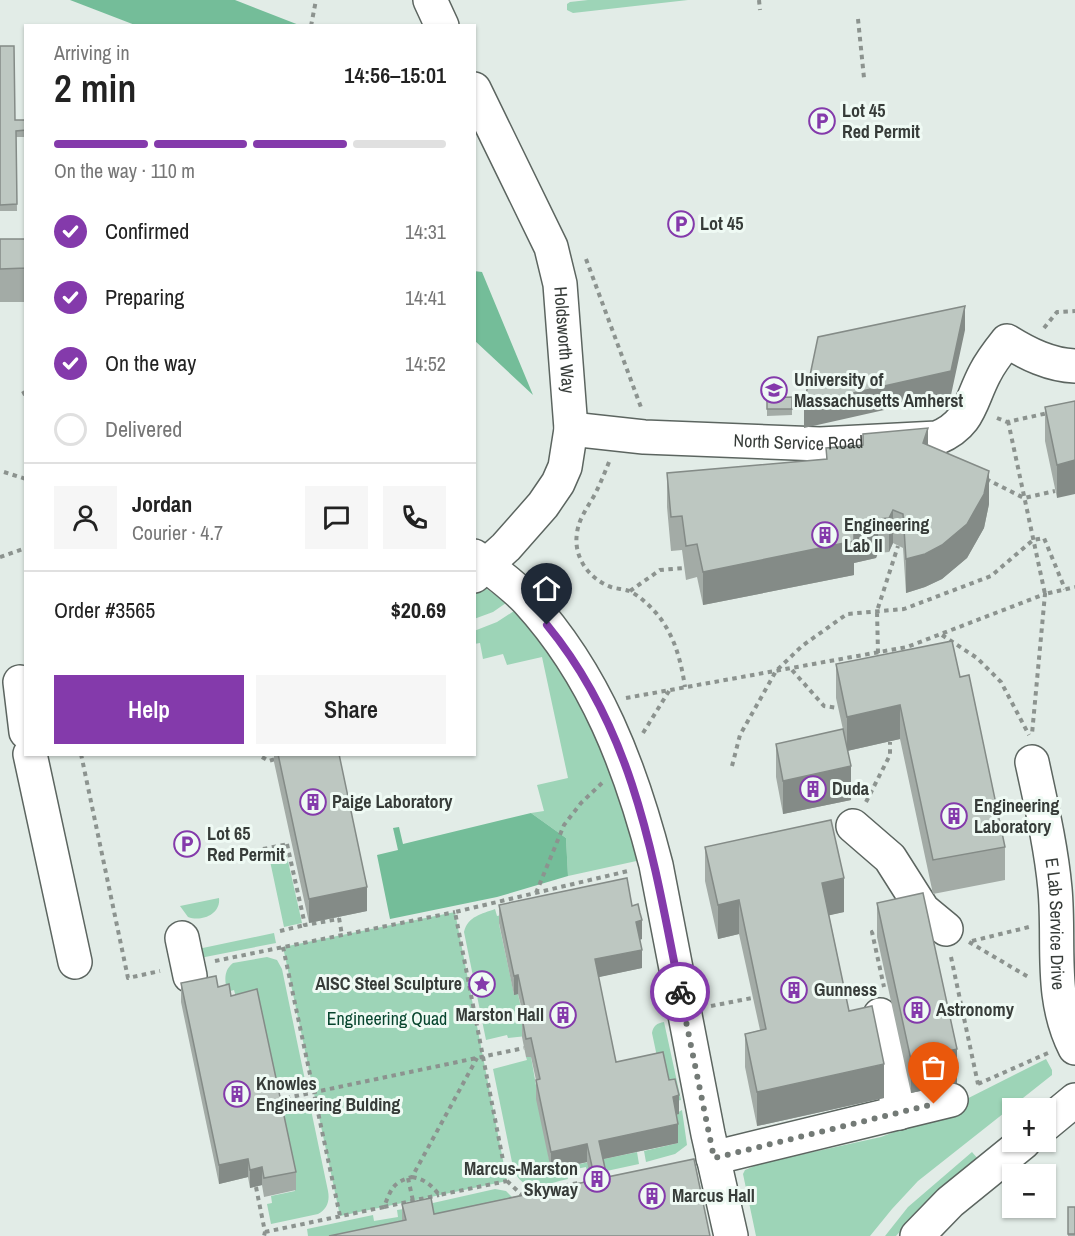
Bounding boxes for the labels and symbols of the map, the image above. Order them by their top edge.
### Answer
place label: Lot 45 Red Permit [842,98,920,144]
parking icon: Lot 45 Red Permit [807,106,837,136]
parking icon: Lot 45 [666,209,696,239]
place label: Lot 45 [700,211,743,236]
street label: Holdsworth Way [548,286,581,395]
place label: University of Massachusetts Amherst [794,367,963,413]
school or university icon: University of Massachusetts Amherst [759,375,789,405]
street label: North Service Road [733,428,864,456]
place label: Engineering Lab II [844,512,929,558]
building icon: Engineering Lab II [810,520,840,550]
pin [521,563,572,625]
building icon: Duda [798,774,828,804]
place label: Duda [832,776,870,801]
building icon: Paige Laboratory [298,787,328,817]
place label: Paige Laboratory [332,789,453,814]
place label: Engineering Laboratory [974,793,1059,839]
building icon: Engineering Laboratory [939,801,969,831]
place label: Lot 65 Red Permit [207,821,285,867]
parking icon: Lot 65 Red Permit [172,829,202,859]
street label: E Lab Service Drive [1039,856,1071,991]
courier [650,962,710,1022]
place icon: AISC Steel Sculpture [467,969,497,999]
place label: AISC Steel Sculpture [315,971,462,996]
building icon: Gunness [779,975,809,1005]
place label: Gunness [814,977,877,1002]
building icon: Astronomy [902,995,932,1025]
place label: Astronomy [936,997,1015,1022]
building icon: Marston Hall [548,1000,578,1030]
place label: Marston Hall [455,1002,544,1027]
park label: Engineering Quad [327,1006,447,1031]
pin [908,1042,959,1104]
place label: Knowles Engineering Bulding [256,1071,400,1117]
building icon: Knowles Engineering Bulding [222,1079,252,1109]
place label: Marcus-Marston Skyway [464,1156,579,1202]
building icon: Marcus-Marston Skyway [582,1164,612,1194]
building icon: Marcus Hall [637,1181,667,1211]
place label: Marcus Hall [672,1183,755,1208]

